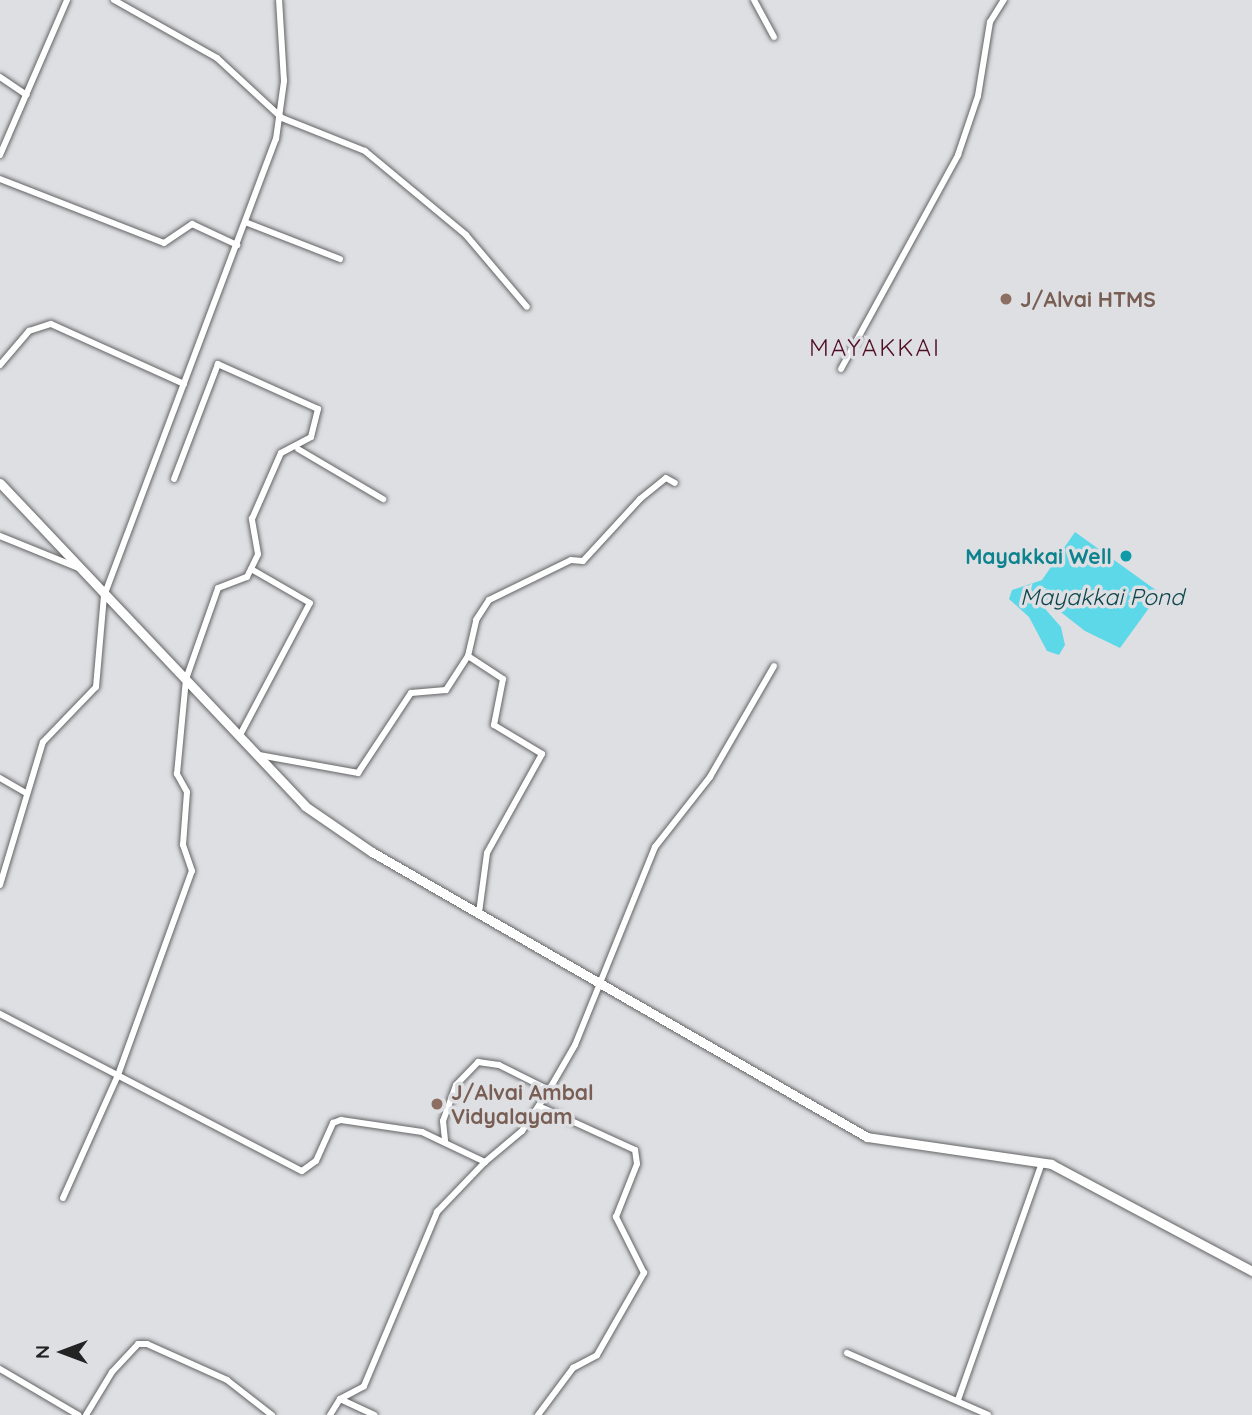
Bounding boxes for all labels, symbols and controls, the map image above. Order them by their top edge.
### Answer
place label: J/Alvai HTMS [1020,286,1156,312]
marker: J/Alvai HTMS [998,291,1014,307]
district label: MAYAKKAI [810,334,940,362]
place label: Mayakkai Well [965,543,1112,569]
marker: Mayakkai Well [1118,548,1134,564]
water label: Mayakkai Pond [1020,583,1184,611]
place label: J/Alvai Ambal Vidyalayam [451,1079,594,1129]
marker: J/Alvai Ambal Vidyalayam [429,1096,445,1112]
north arrow [28,1317,98,1387]
text: N [30,1345,54,1359]

